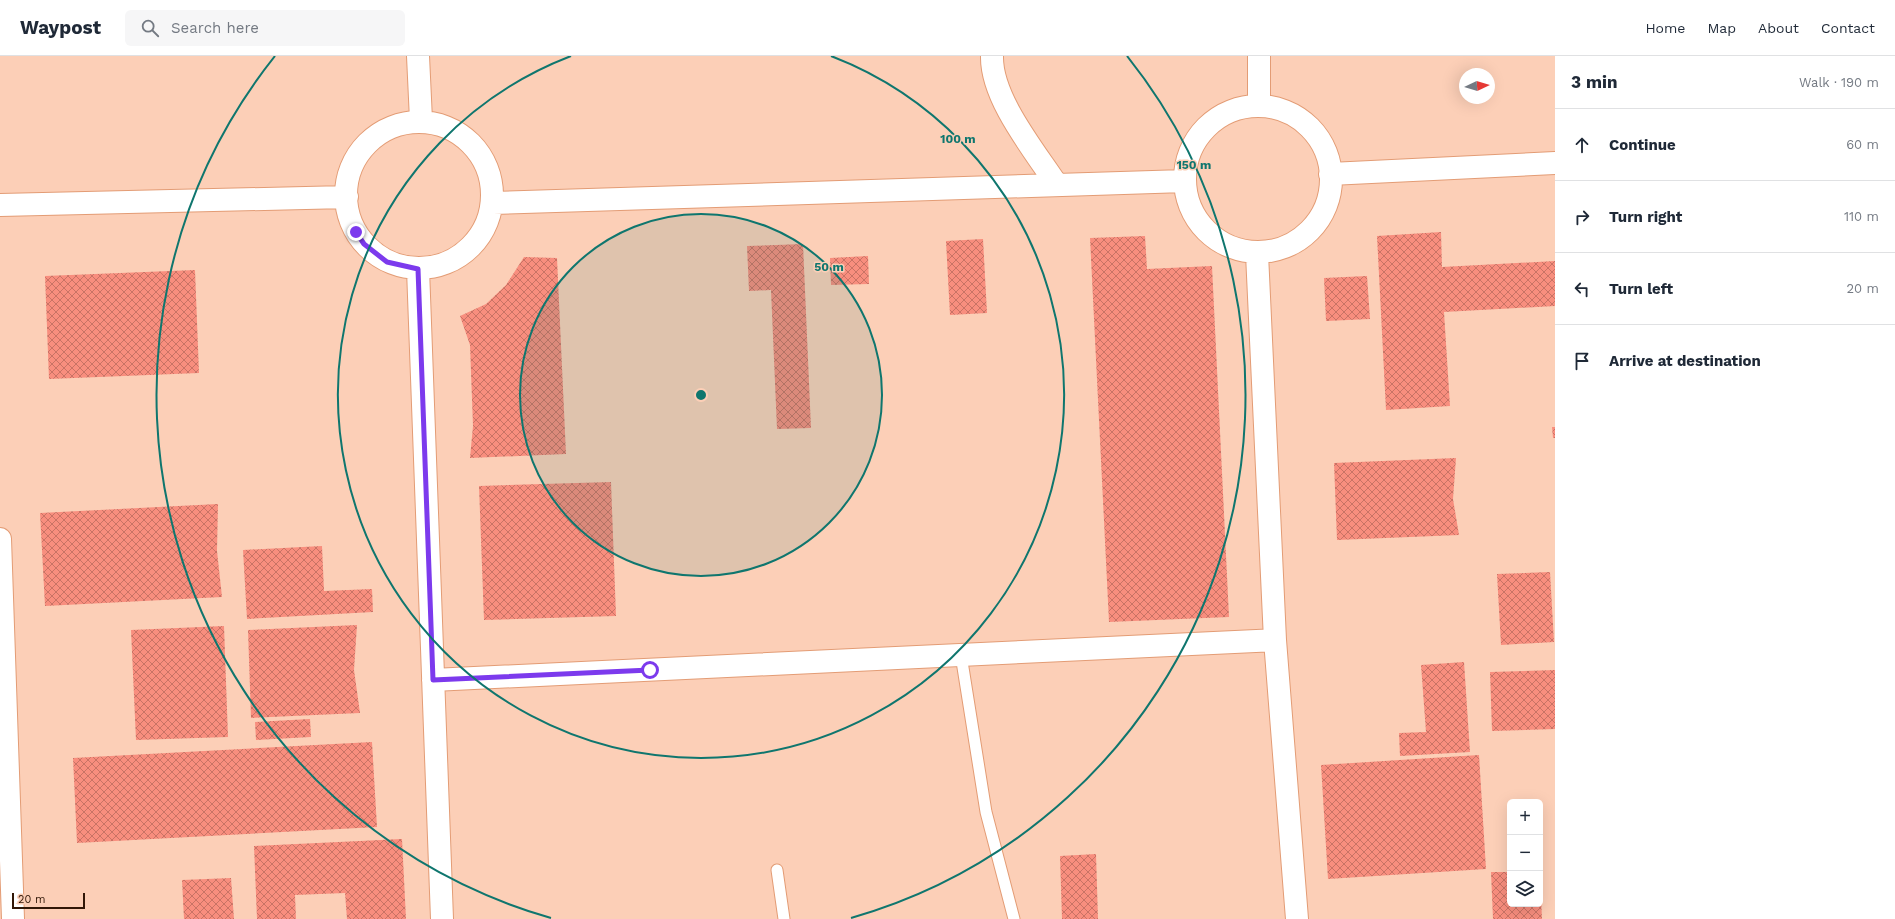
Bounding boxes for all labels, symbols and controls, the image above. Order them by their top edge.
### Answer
search box [125,10,405,46]
text: Waypost [20,16,101,39]
icon: search [139,17,161,39]
text: Search here [171,19,259,37]
text: Home [1645,20,1685,36]
text: Map [1707,20,1736,36]
text: About [1758,20,1799,36]
text: Contact [1821,20,1875,36]
north arrow [1459,68,1495,104]
text: 3 min [1571,72,1617,92]
text: Walk · 190 m [1799,75,1879,90]
text: 100 m [940,132,976,146]
icon: ahead [1571,134,1593,156]
text: Continue [1609,136,1676,154]
text: 60 m [1846,137,1879,152]
text: 150 m [1177,158,1211,172]
icon: right [1571,206,1593,228]
text: Turn right [1609,208,1682,226]
text: 110 m [1844,209,1879,224]
route end [347,223,365,241]
text: 50 m [814,260,844,274]
icon: left [1571,278,1593,300]
text: Turn left [1609,280,1673,298]
text: 20 m [1847,281,1879,296]
icon: arrive [1571,350,1593,372]
text: Arrive at destination [1609,352,1761,370]
centre of rings [694,388,708,402]
route start [641,661,659,679]
map controls [1507,799,1543,907]
button: + [1507,799,1543,835]
button: − [1507,835,1543,871]
button: layers [1507,871,1543,907]
scale bar [12,891,85,910]
text: 20 m [18,893,46,906]

